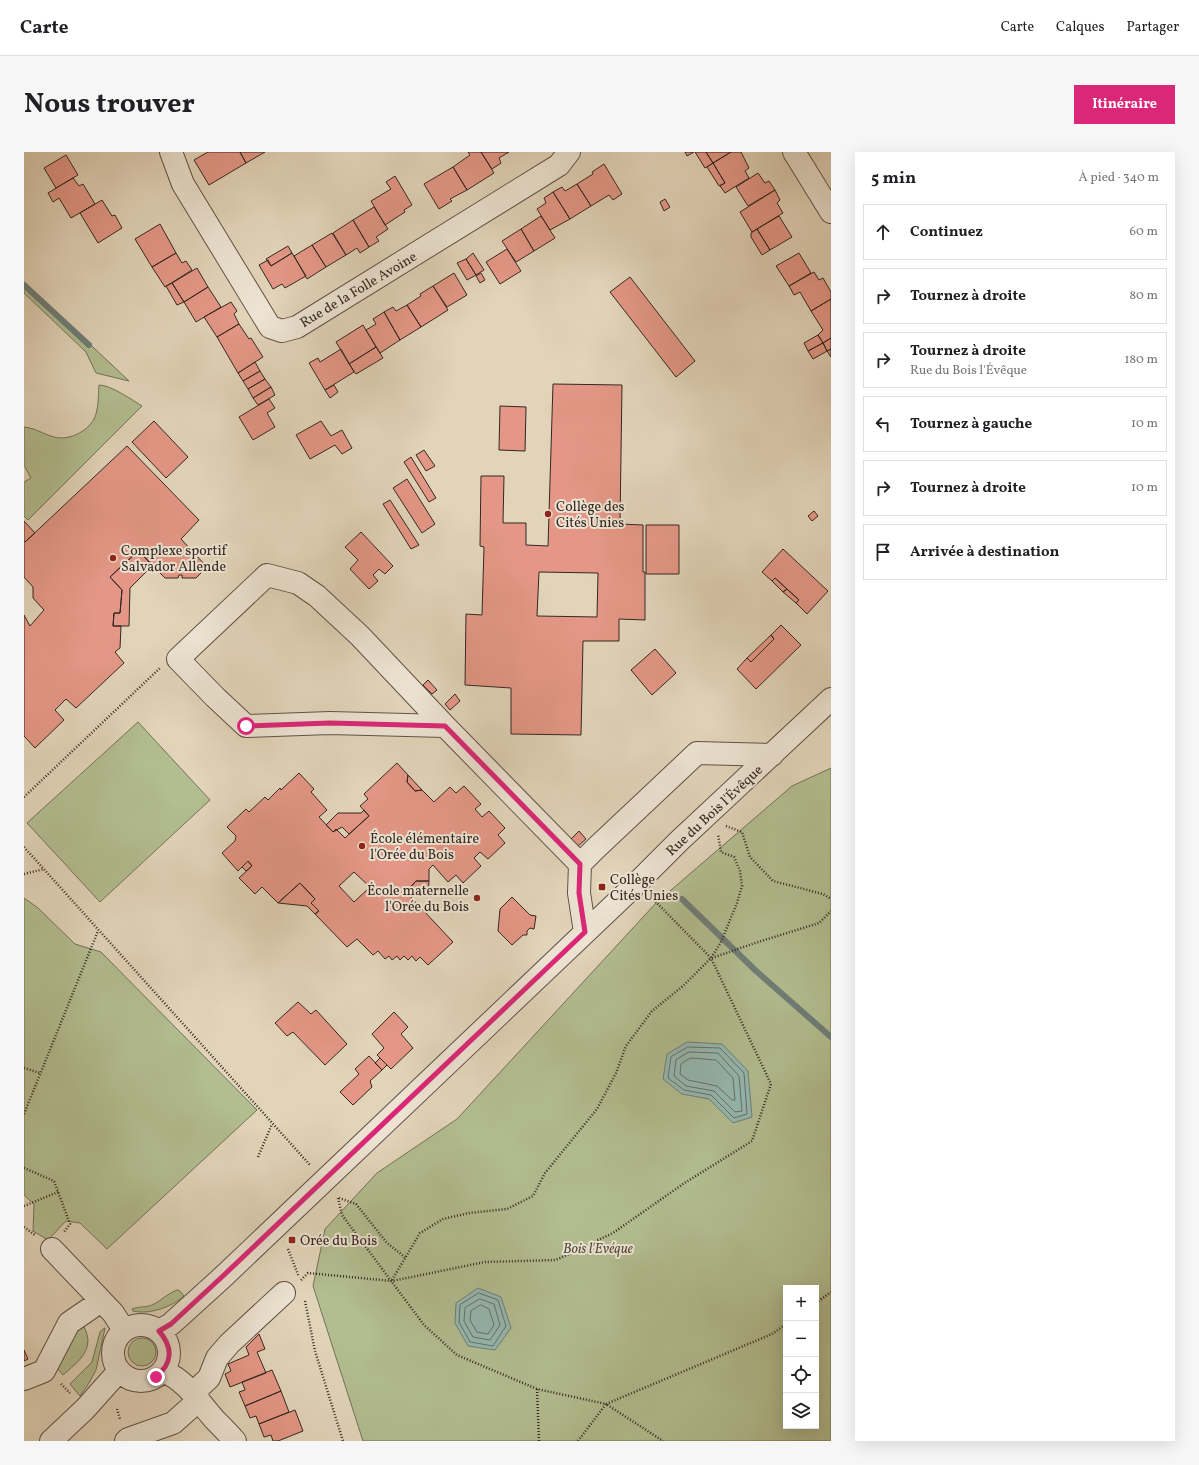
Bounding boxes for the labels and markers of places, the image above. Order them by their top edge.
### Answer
place label: Collège des Cités Unies [556,498,625,533]
marker: Collège des Cités Unies [543,509,553,519]
place label: Complexe sportif Salvador Allende [121,542,228,577]
marker: Complexe sportif Salvador Allende [108,553,118,563]
place label: École élémentaire l'Orée du Bois [370,830,479,865]
marker: École élémentaire l'Orée du Bois [357,841,367,851]
place label: Collège Cités Unies [610,871,678,906]
place label: École maternelle l'Orée du Bois [367,882,469,917]
marker: Collège Cités Unies [597,882,607,892]
marker: École maternelle l'Orée du Bois [472,893,482,903]
place label: Orée du Bois [300,1232,377,1251]
marker: Orée du Bois [287,1235,297,1245]

